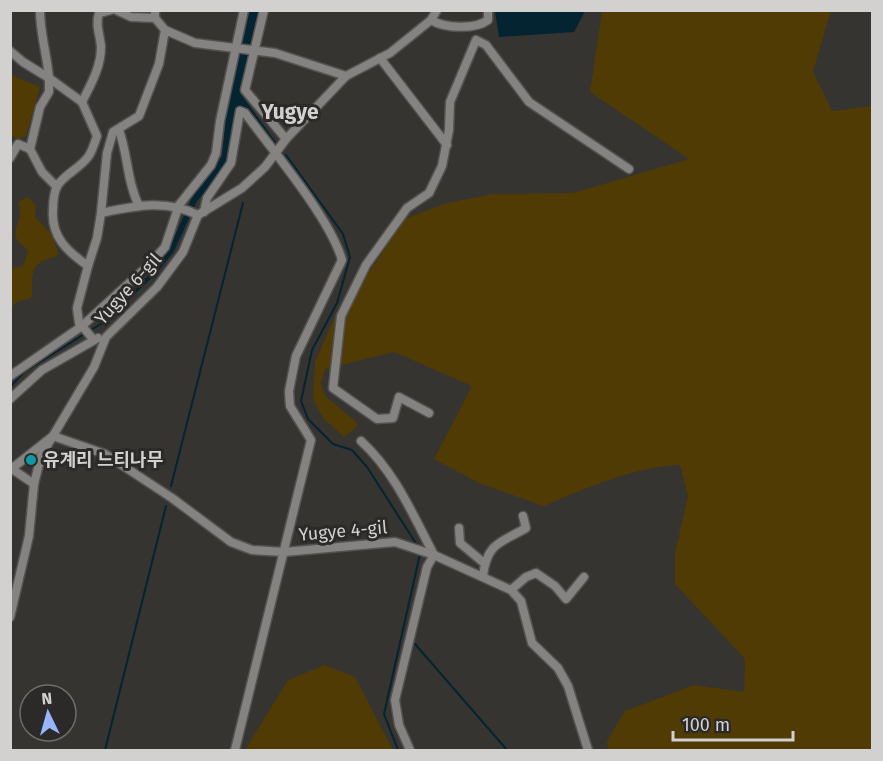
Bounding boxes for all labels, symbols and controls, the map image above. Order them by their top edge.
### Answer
district label: Yugye [260,99,319,125]
street label: Yugye 6-gil [90,249,166,329]
place label: 유계리 느티나무 [43,449,163,471]
marker: 유계리 느티나무 [24,453,38,467]
street label: Yugye 4-gil [298,516,388,546]
north arrow [18,683,78,743]
text: N [41,689,53,708]
scale bar [673,704,793,742]
text: 100 m [682,714,730,736]

